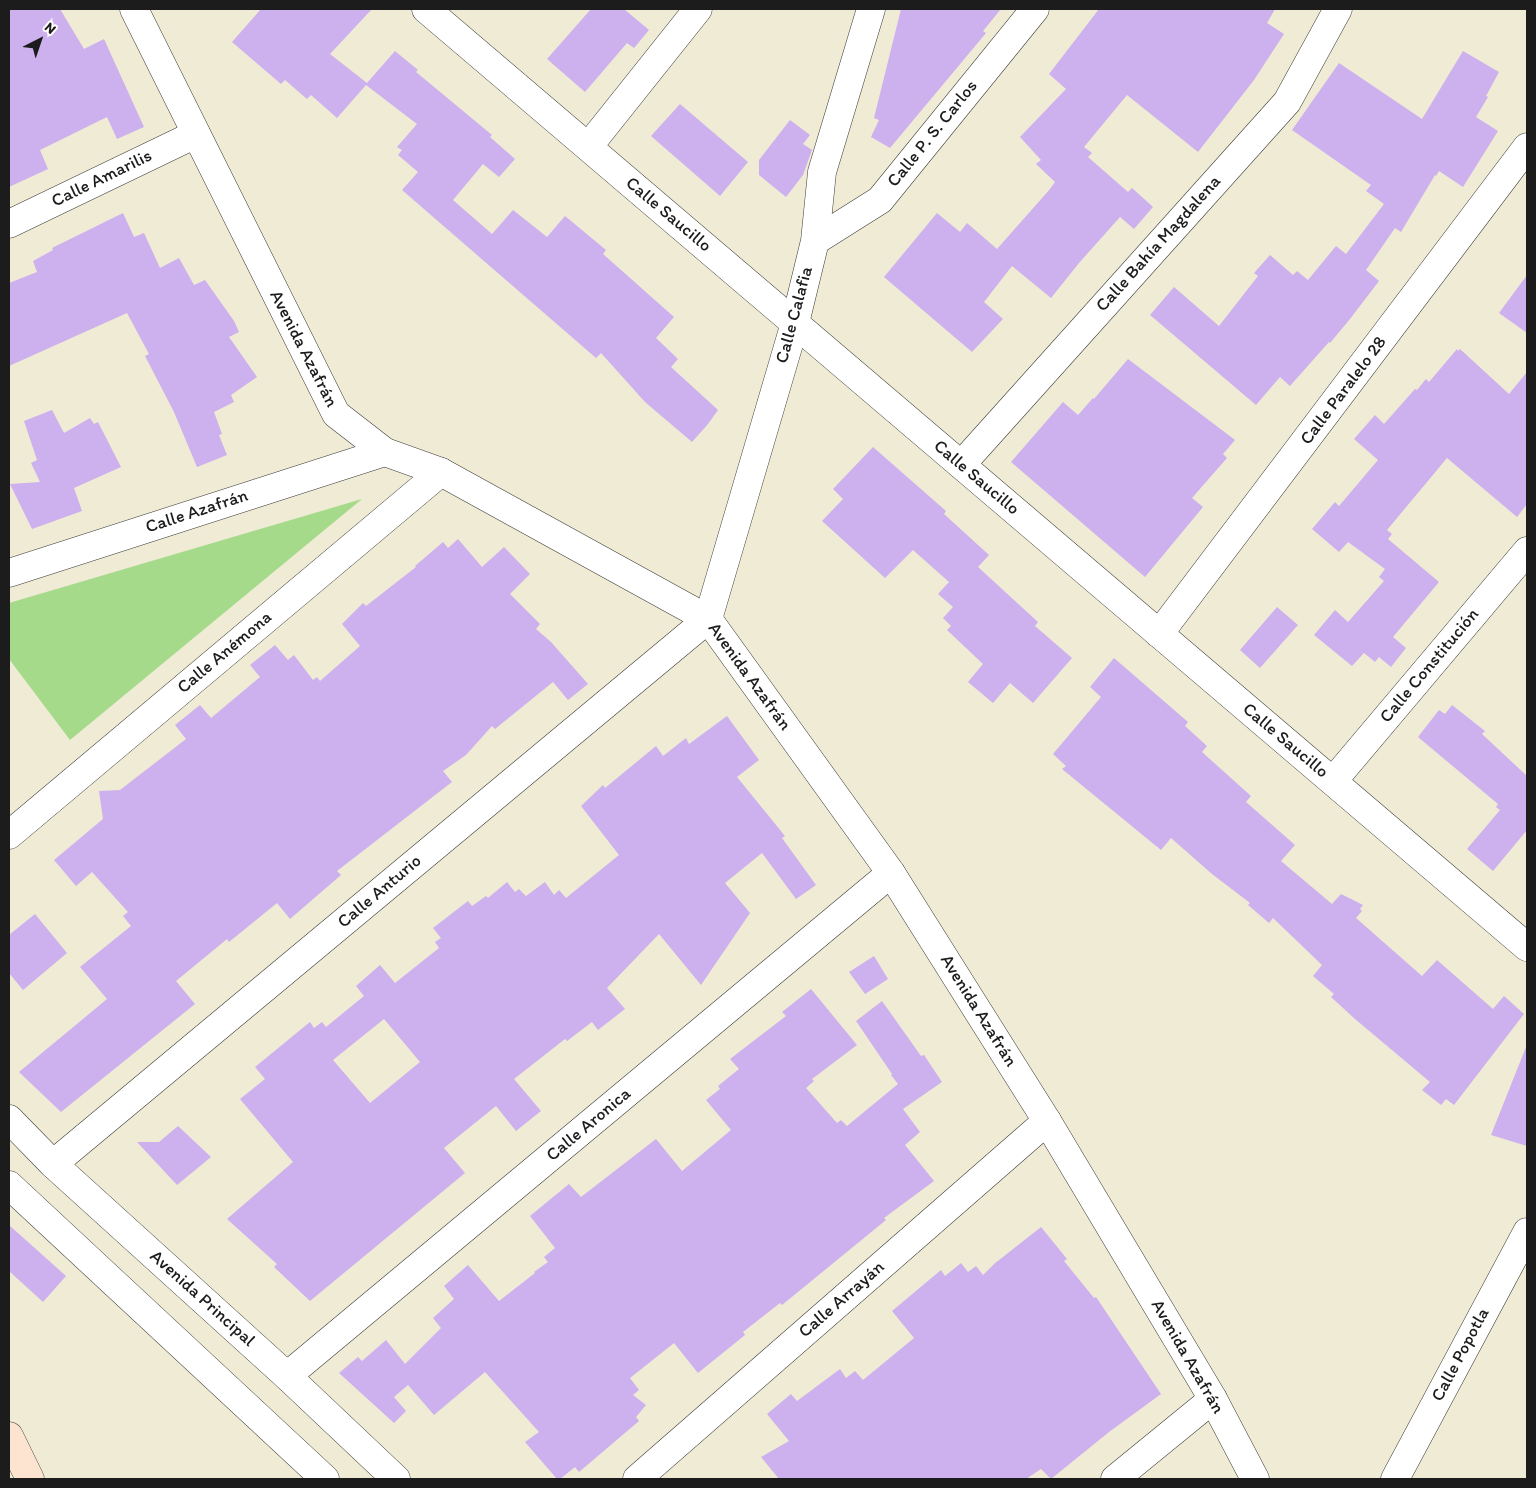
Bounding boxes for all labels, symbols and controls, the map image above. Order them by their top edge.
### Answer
north arrow [15,15,65,65]
text: N [41,19,59,38]
street label: Calle P. S. Carlos [883,76,983,192]
street label: Calle Amarilis [48,145,156,213]
street label: Calle Bahía Magdalena [1092,171,1226,317]
street label: Calle Saucillo [621,173,715,257]
street label: Calle Calafia [772,264,818,366]
street label: Avenida Azafrán [264,287,342,411]
street label: Calle Paralelo 28 [1296,332,1392,450]
street label: Calle Saucillo [929,436,1023,520]
street label: Calle Azafrán [143,485,251,539]
street label: Calle Constitución [1376,604,1484,728]
street label: Calle Anémona [173,607,277,699]
street label: Avenida Azafrán [703,619,795,735]
street label: Calle Saucillo [1238,699,1332,783]
street label: Calle Anturio [334,851,426,933]
street label: Avenida Azafrán [935,951,1021,1071]
street label: Calle Aronica [542,1083,636,1167]
street label: Avenida Principal [145,1246,259,1352]
street label: Calle Arrayán [795,1257,889,1343]
street label: Avenida Azafrán [1146,1296,1228,1418]
street label: Calle Popotla [1427,1305,1495,1405]

